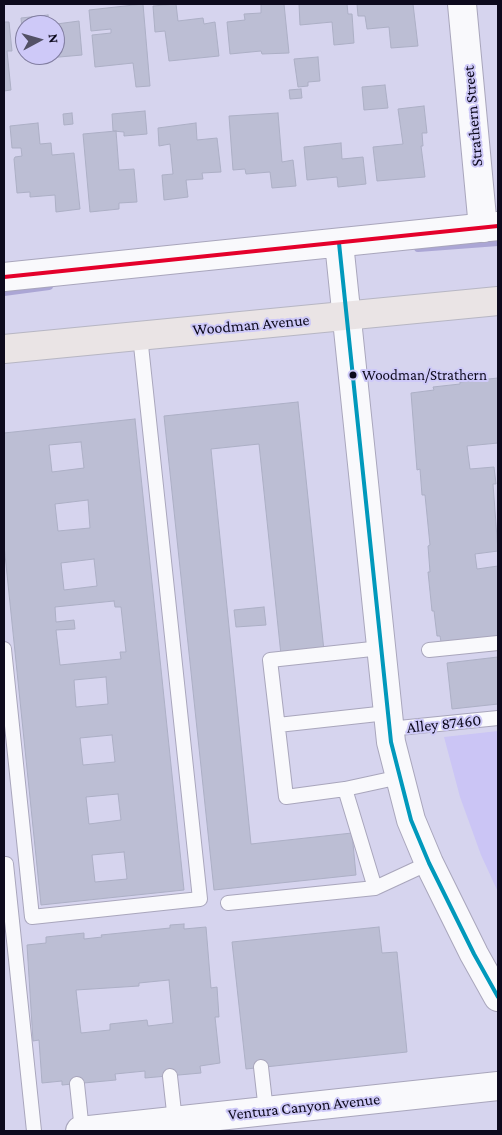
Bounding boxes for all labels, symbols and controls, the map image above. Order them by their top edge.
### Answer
north arrow [15,15,65,65]
text: N [45,33,62,44]
street label: Strathern Street [459,65,487,167]
street label: Woodman Avenue [192,310,310,340]
place label: Woodman/Strathern [362,366,487,384]
marker: Woodman/Strathern [348,370,358,380]
street label: Alley 87460 [406,711,482,737]
street label: Ventura Canyon Avenue [227,1089,381,1125]

